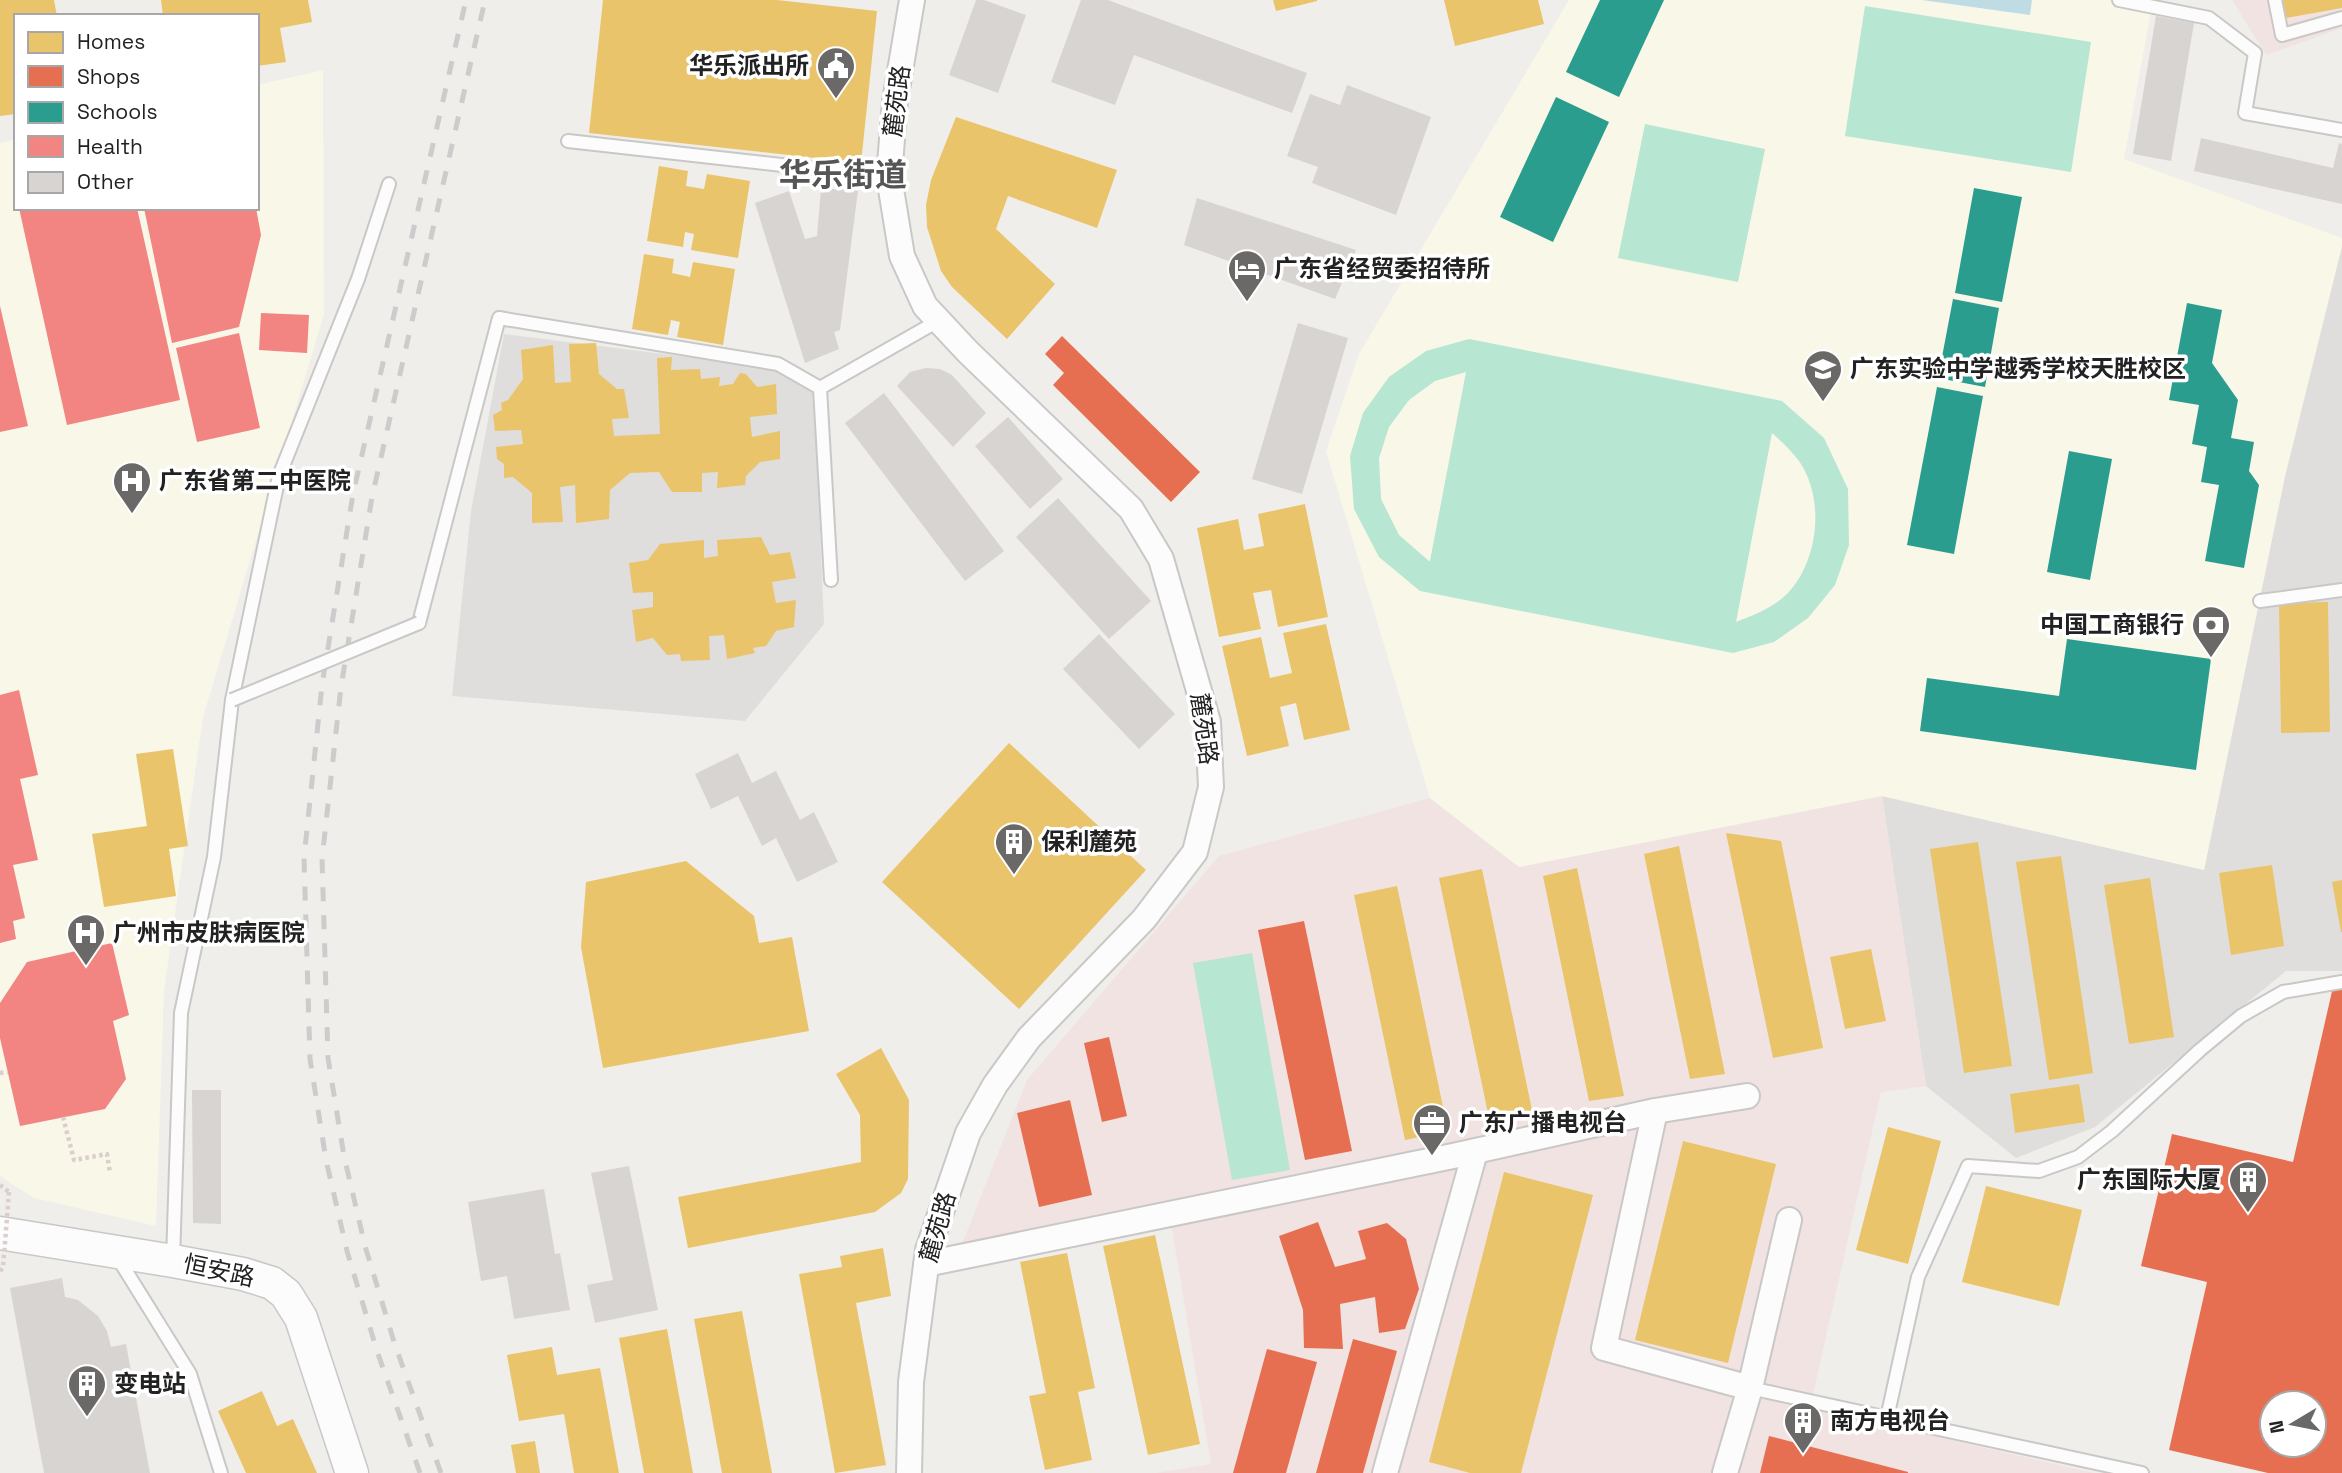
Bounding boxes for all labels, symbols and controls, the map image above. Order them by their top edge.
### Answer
legend [14,14,259,210]
text: Homes [77,28,145,55]
public building icon: 华乐派出所 [815,45,857,100]
place label: 华乐派出所 [689,50,809,81]
text: Shops [77,63,140,90]
street label: 麓苑路 [877,63,916,139]
text: Schools [77,98,157,125]
text: Health [77,133,143,160]
district label: 华乐街道 [779,155,907,195]
text: Other [77,168,134,195]
hotel icon: 广东省经贸委招待所 [1226,248,1268,303]
place label: 广东省经贸委招待所 [1274,253,1490,284]
school or university icon: 广东实验中学越秀学校天胜校区 [1802,348,1844,403]
place label: 广东实验中学越秀学校天胜校区 [1850,353,2186,384]
hospital icon: 广东省第二中医院 [111,460,153,515]
place label: 广东省第二中医院 [159,465,351,496]
bank icon: 中国工商银行 [2190,604,2232,659]
place label: 中国工商银行 [2040,609,2184,640]
street label: 麓苑路 [1184,691,1225,767]
building icon: 保利麓苑 [993,821,1035,876]
place label: 保利麓苑 [1041,826,1137,857]
hospital icon: 广州市皮肤病医院 [65,912,107,967]
place label: 广州市皮肤病医院 [113,917,305,948]
office icon: 广东广播电视台 [1411,1102,1453,1157]
place label: 广东广播电视台 [1459,1107,1627,1138]
building icon: 广东国际大厦 [2227,1159,2269,1214]
place label: 广东国际大厦 [2077,1164,2221,1195]
street label: 麓苑路 [913,1188,962,1266]
street label: 恒安路 [181,1248,258,1293]
building icon: 变电站 [66,1363,108,1418]
place label: 变电站 [114,1368,186,1399]
north arrow [2258,1389,2328,1459]
building icon: 南方电视台 [1782,1400,1824,1455]
place label: 南方电视台 [1830,1405,1950,1436]
text: N [2263,1418,2290,1435]

